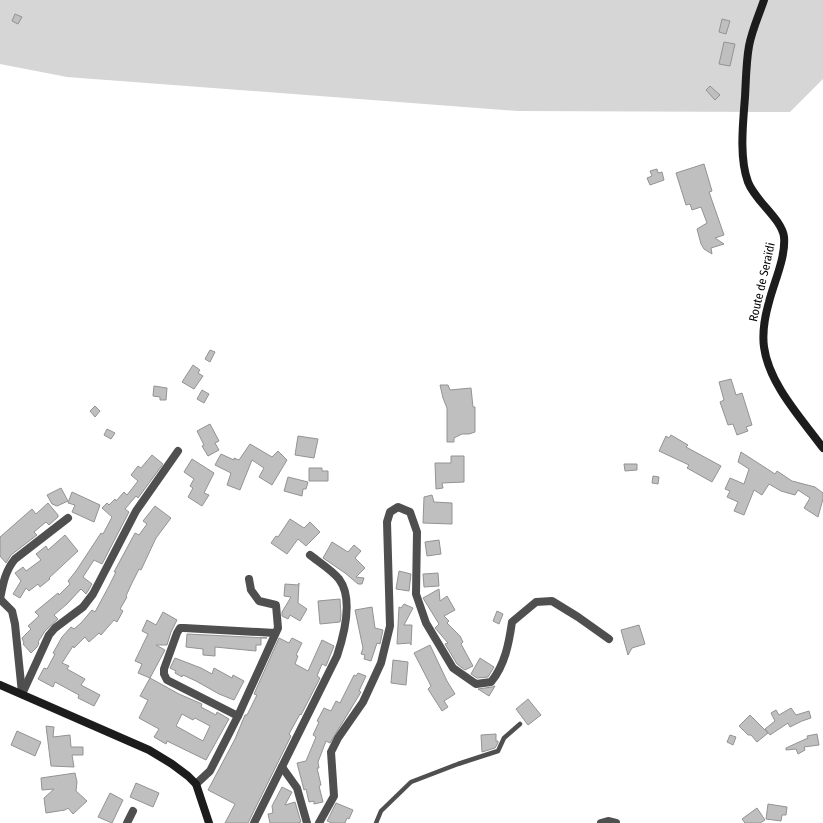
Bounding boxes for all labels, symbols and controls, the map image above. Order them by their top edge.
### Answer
street label: Route de Seraïdi [746,241,778,323]

